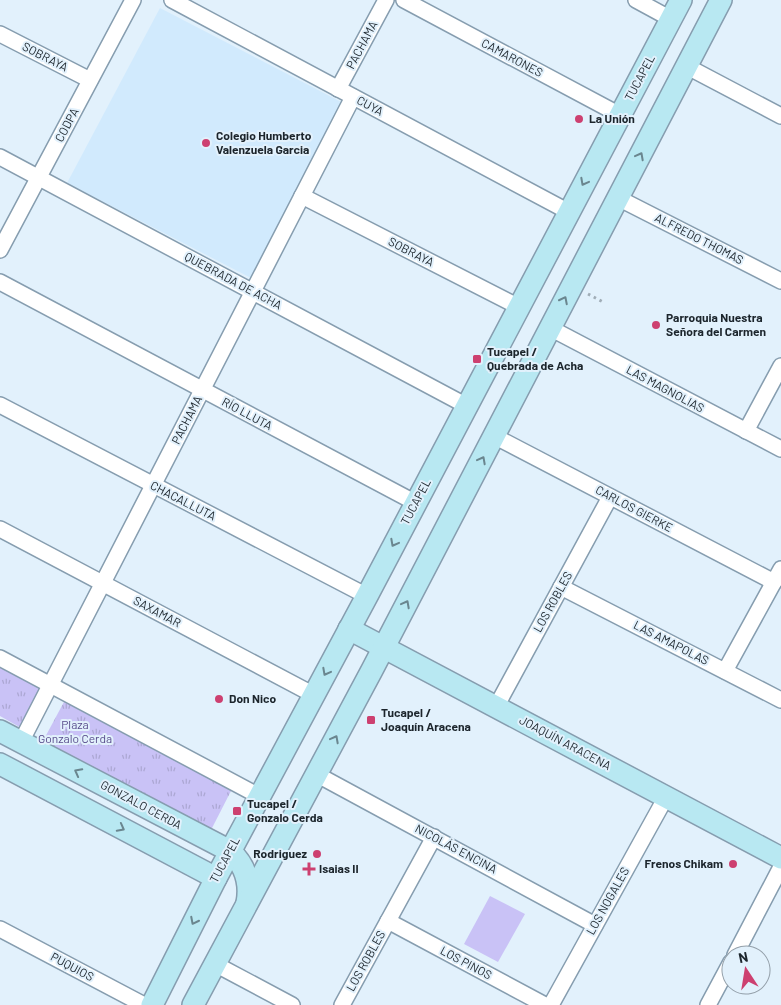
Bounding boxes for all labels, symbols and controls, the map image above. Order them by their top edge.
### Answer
street label: PACHAMA [343,18,380,71]
street label: CAMARONES [479,35,546,79]
street label: SOBRAYA [20,39,71,74]
street label: TUCAPEL [621,52,657,103]
street label: CUYA [355,92,386,118]
street label: CODPA [51,105,81,144]
place label: La Unión [589,111,635,125]
marker: La Unión [573,113,585,125]
place label: Colegio Humberto Valenzuela Garcia [216,128,312,156]
marker: Colegio Humberto Valenzuela Garcia [200,137,212,149]
one-way arrow [634,152,644,161]
one-way arrow [581,177,591,186]
street label: ALFREDO THOMAS [653,210,746,266]
street label: SOBRAYA [386,234,437,269]
street label: QUEBRADA DE ACHA [182,249,284,312]
one-way arrow [558,296,568,305]
place label: Parroquia Nuestra Señora del Carmen [666,310,766,338]
marker: Parroquia Nuestra Señora del Carmen [650,319,662,331]
place label: Tucapel / Quebrada de Acha [487,344,583,372]
marker: Tucapel / Quebrada de Acha [471,353,483,365]
street label: LAS MAGNOLIAS [624,362,707,414]
street label: PACHAMA [168,393,204,446]
street label: RÍO LLUTA [220,394,275,432]
one-way arrow [475,456,485,465]
street label: TUCAPEL [397,476,433,527]
street label: CHACALLUTA [148,478,219,523]
street label: CARLOS GIERKE [594,482,675,534]
one-way arrow [390,538,400,547]
street label: LOS ROBLES [530,569,575,634]
street label: SAXAMAR [131,593,184,629]
one-way arrow [400,600,410,609]
street label: LAS AMAPOLAS [632,617,711,667]
one-way arrow [322,666,332,675]
place label: Don Nico [229,691,276,705]
marker: Don Nico [213,693,225,705]
place label: Tucapel / Joaquín Aracena [381,705,471,733]
street label: JOAQUÍN ARACENA [517,712,614,772]
marker: Tucapel / Joaquín Aracena [365,714,377,726]
park label: Plaza Gonzalo Cerda [38,717,112,745]
one-way arrow [329,735,339,744]
one-way arrow [74,768,83,778]
street label: GONZALO CERDA [99,777,184,831]
place label: Tucapel / Gonzalo Cerda [247,796,323,824]
marker: Tucapel / Gonzalo Cerda [231,805,243,817]
street label: NICOLÁS ENCINA [413,821,500,876]
one-way arrow [115,822,124,832]
street label: TUCAPEL [206,834,242,885]
place label: Rodriguez [253,846,307,860]
marker: Rodriguez [311,848,323,860]
place label: Frenos Chikam [645,856,723,870]
marker: Frenos Chikam [727,858,739,870]
place label: Isaias II [319,861,359,875]
marker: Isaias II [303,863,315,875]
street label: LOS NOGALES [583,864,631,937]
one-way arrow [190,916,200,925]
street label: LOS ROBLES [343,928,388,993]
street label: LOS PINOS [438,943,495,982]
north arrow [721,945,771,995]
text: N [737,948,750,966]
street label: PUQUIOS [48,949,96,983]

